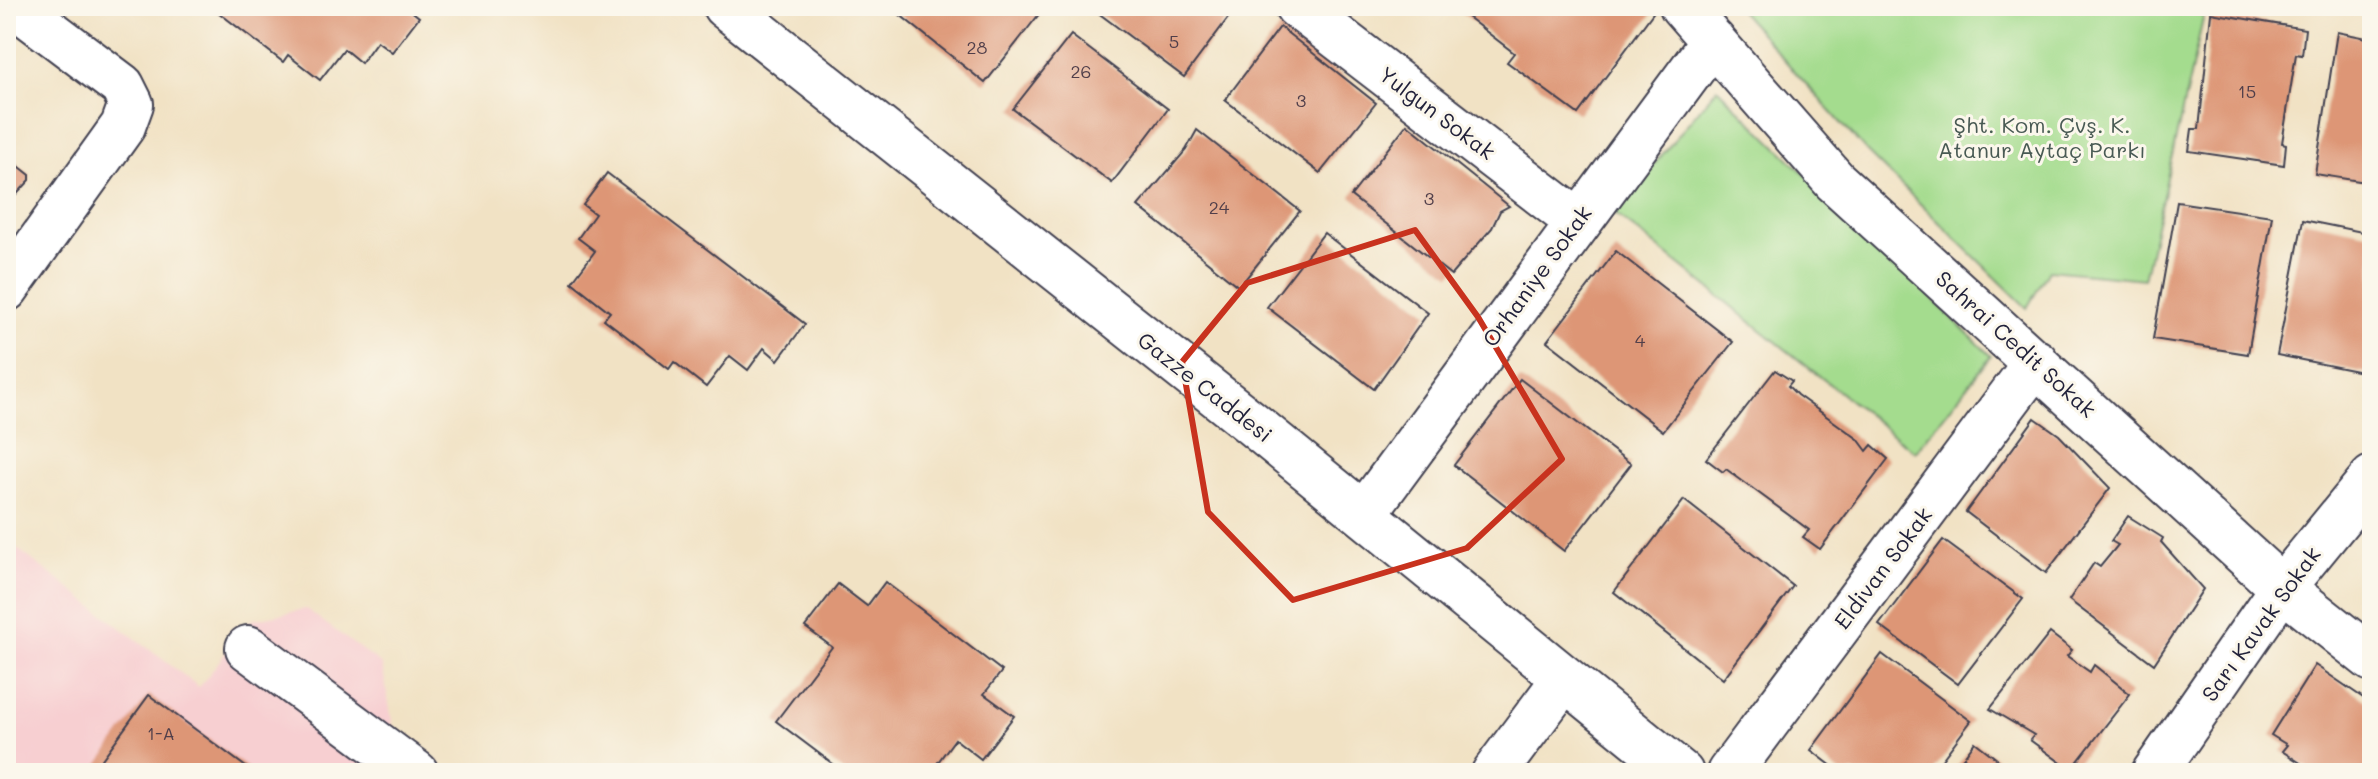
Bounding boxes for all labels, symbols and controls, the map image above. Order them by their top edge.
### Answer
house number: 5 [1169,29,1179,53]
house number: 28 [967,35,988,59]
house number: 26 [1071,59,1091,83]
street label: Yulgun Sokak [1373,59,1501,166]
house number: 15 [2238,79,2256,103]
house number: 3 [1296,88,1306,112]
park label: Şht. Kom. Çvş. K. Atanur Aytaç Parkı [1938,110,2146,164]
house number: 3 [1424,186,1434,210]
house number: 24 [1209,195,1230,219]
street label: Orhaniye Sokak [1475,199,1598,352]
street label: Sahrai Cedit Sokak [1930,264,2103,423]
street label: Gazze Caddesi [1132,325,1279,448]
house number: 4 [1635,328,1646,352]
street label: Eldivan Sokak [1827,501,1938,635]
street label: Sarı Kavak Sokak [2195,540,2327,707]
house number: 1-A [147,721,175,745]

